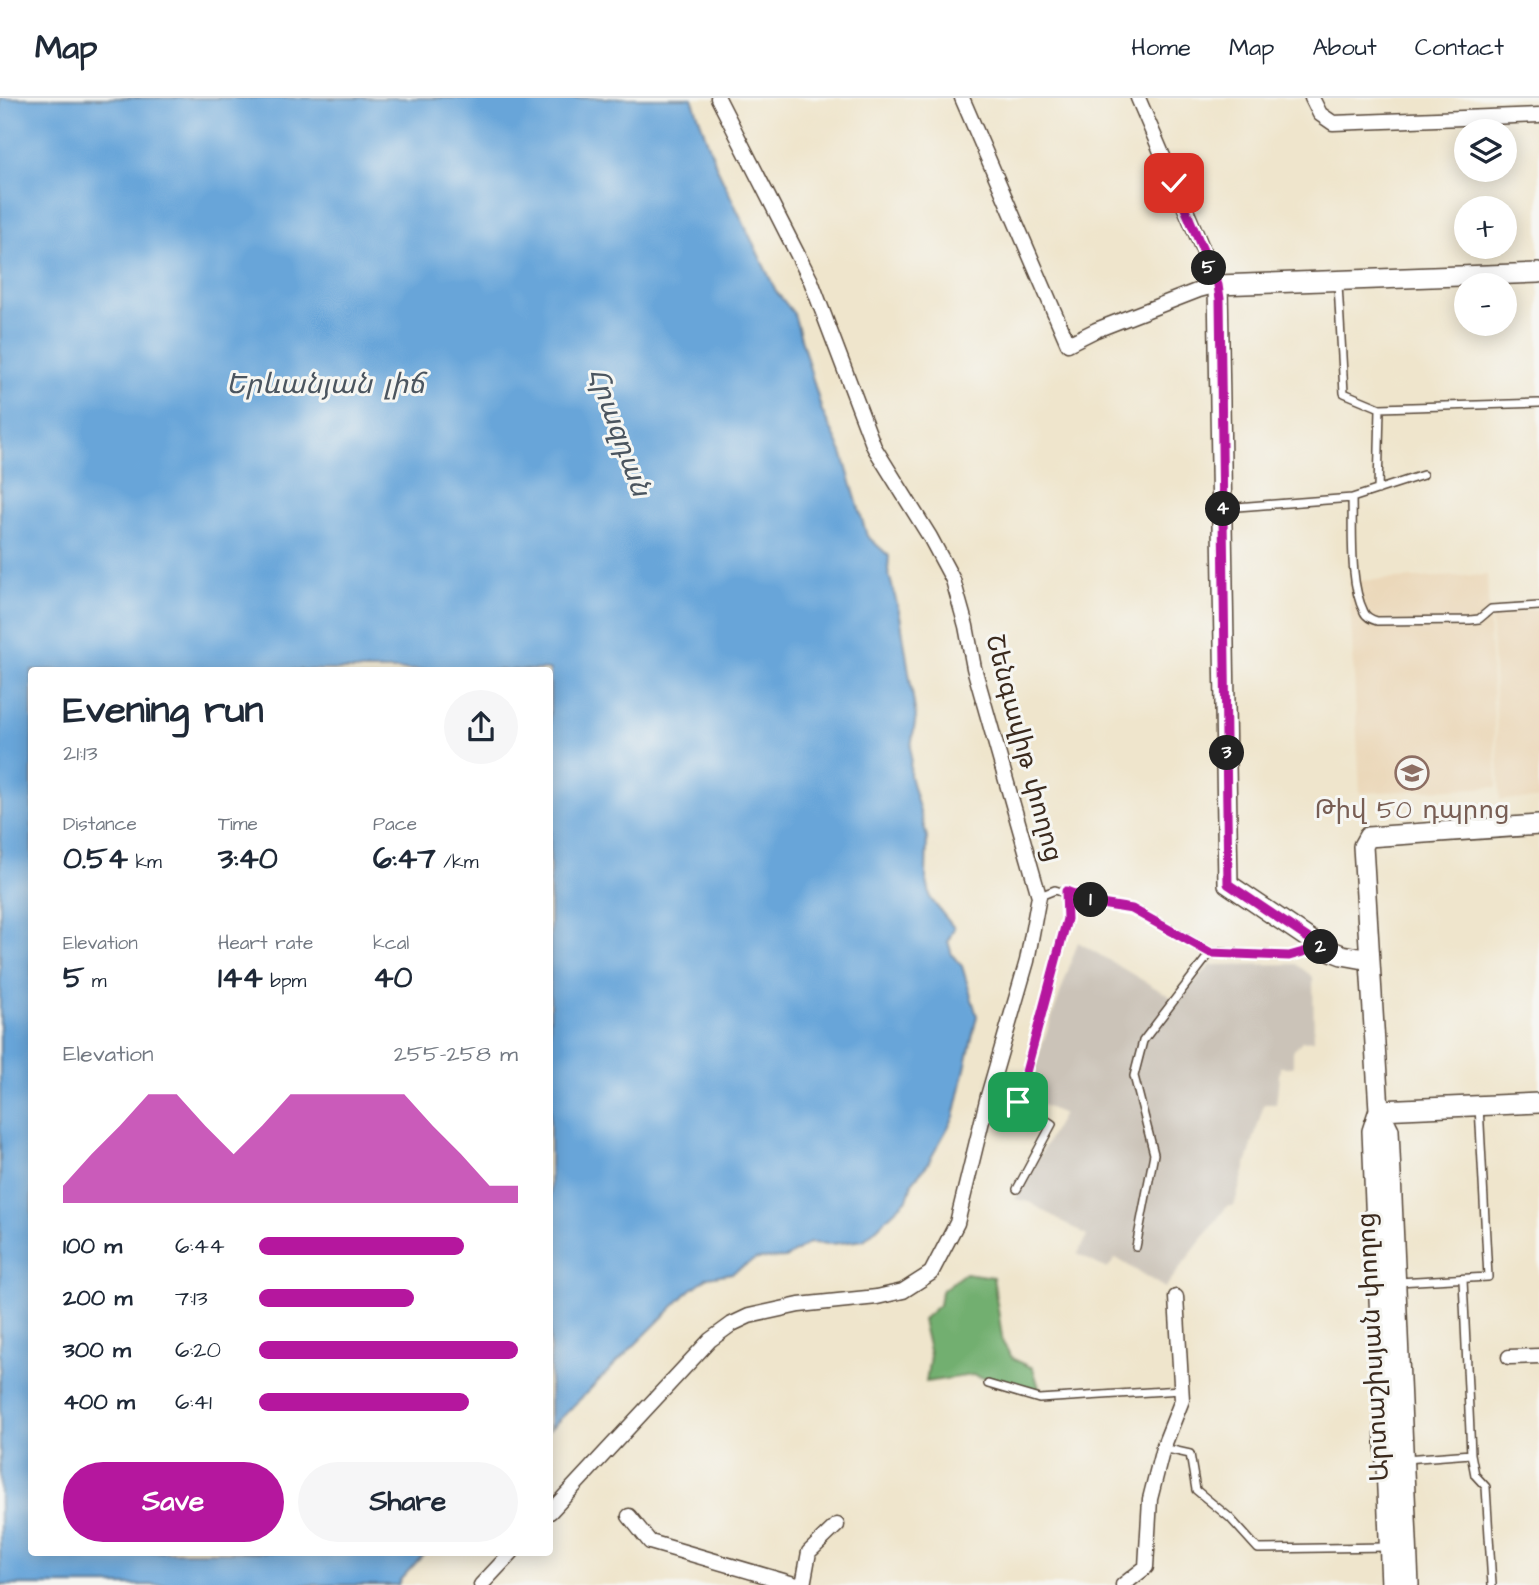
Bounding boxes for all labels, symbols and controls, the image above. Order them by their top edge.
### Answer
text: Map [35,25,97,71]
text: Home [1131,31,1191,65]
text: Map [1229,31,1274,65]
text: About [1312,31,1377,65]
text: Contact [1415,31,1504,65]
map controls [1454,119,1517,336]
button: layers [1454,119,1517,182]
pin [1144,153,1204,213]
icon: check [1155,164,1193,202]
button: + [1454,196,1517,259]
pin: 5 [1192,250,1226,286]
text: 5 [1202,254,1215,281]
button: − [1454,273,1517,336]
water label: Հրազդան [578,362,661,503]
water label: Երևանյան լիճ [226,365,428,404]
pin: 4 [1206,492,1240,526]
text: 4 [1216,495,1229,522]
street label: Շենգավիթ փողոց [976,630,1072,866]
text: Evening run [63,685,264,737]
button: share [444,690,518,764]
pin: 3 [1210,736,1244,770]
text: 21:13 [63,737,98,769]
text: 3 [1222,739,1231,766]
school or university icon: Թիվ 50 դպրոց [1393,754,1431,792]
place label: Թիվ 50 դպրոց [1315,792,1510,828]
text: Distance [63,811,137,838]
text: Time [218,811,258,838]
text: Pace [373,811,417,838]
text: 0.54 [63,838,128,880]
text: 3:40 [218,838,278,880]
text: 6:47 [373,838,436,880]
text: km [128,849,162,876]
text: /km [436,849,478,876]
pin: 1 [1074,882,1108,918]
text: 1 [1089,886,1092,913]
text: Elevation [63,930,138,957]
text: Heart rate [218,930,313,957]
text: kcal [373,930,409,957]
pin: 2 [1304,930,1338,964]
text: 2 [1315,933,1326,960]
text: 5 [63,957,84,999]
text: 144 [218,957,263,999]
text: 40 [373,957,412,999]
text: m [84,968,107,995]
text: bpm [263,968,306,995]
text: Elevation [63,1038,154,1070]
text: 255–258 m [394,1038,518,1070]
pin [988,1072,1048,1132]
icon: arrive [999,1083,1037,1121]
street label: Արտաշիսյան փողոց [1348,1211,1398,1483]
text: 100 m [63,1230,122,1262]
text: 6:44 [175,1230,225,1262]
text: 200 m [63,1282,132,1314]
text: 7:13 [175,1282,208,1314]
text: 300 m [63,1334,131,1366]
text: 6:20 [175,1334,221,1366]
text: 400 m [63,1386,135,1418]
text: 6:41 [175,1386,212,1418]
button: Save [63,1462,284,1542]
button: Share [298,1462,518,1542]

